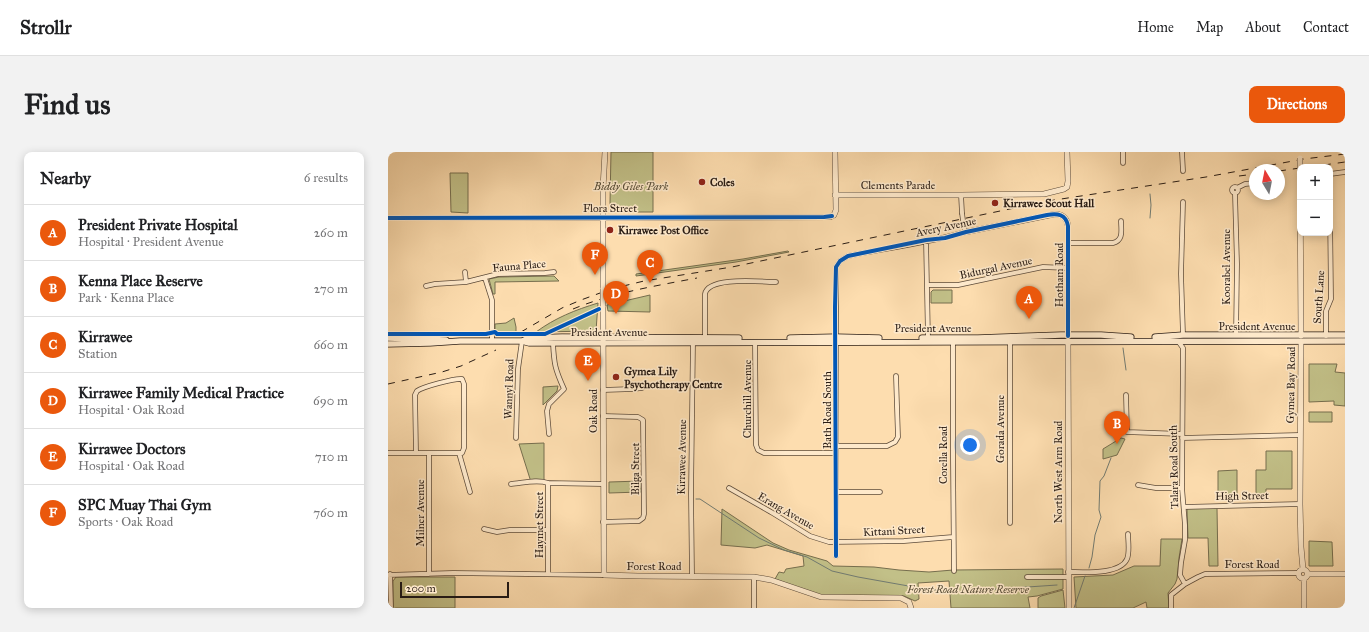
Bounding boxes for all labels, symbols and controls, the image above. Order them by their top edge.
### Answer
text: Strollr [20,16,72,39]
text: Home [1137,19,1174,36]
text: Map [1196,19,1223,36]
text: About [1245,19,1281,36]
text: Contact [1303,19,1349,36]
button: Directions [1249,86,1345,123]
text: Find us [24,87,110,122]
north arrow [1249,164,1285,200]
map controls [1297,164,1333,236]
button: + [1297,164,1333,200]
text: Nearby [40,168,91,189]
text: 6 results [304,170,348,186]
place label: Coles [710,176,735,189]
marker: Coles [697,177,707,187]
street label: Clements Parade [861,179,936,192]
park label: Biddy Giles Park [593,180,668,193]
place label: Kirrawee Scout Hall [1003,197,1095,210]
marker: Kirrawee Scout Hall [990,198,1000,208]
button: − [1297,200,1333,236]
street label: Flora Street [583,202,637,215]
street label: Avery Avenue [914,214,978,240]
text: President Private Hospital [78,216,238,234]
place label: Kirrawee Post Office [618,224,709,237]
text: A [49,225,57,241]
text: 260 m [314,225,348,241]
marker: Kirrawee Post Office [605,225,615,235]
street label: Koorabel Avenue [1220,229,1233,305]
text: Hospital · President Avenue [78,234,224,250]
pin: F [582,242,608,275]
street label: Hotham Road [1053,242,1066,307]
pin: C [637,250,663,283]
street label: Bidurgal Avenue [959,254,1034,282]
street label: Fauna Place [492,257,547,275]
street label: South Lane [1311,269,1327,324]
text: Kenna Place Reserve [78,272,203,290]
text: B [49,281,57,297]
text: 270 m [314,281,348,297]
pin: D [603,281,629,314]
pin: A [1016,286,1042,319]
text: Park · Kenna Place [78,290,174,306]
street label: President Avenue [1218,320,1296,333]
street label: President Avenue [894,322,972,335]
street label: President Avenue [570,326,648,339]
text: Kirrawee [78,328,132,346]
text: C [49,337,57,353]
text: 660 m [313,337,348,353]
text: Station [78,346,117,362]
street label: Gymea Bay Road [1284,346,1298,423]
pin: E [575,348,601,381]
street label: Wannyl Road [501,358,517,419]
street label: Churchill Avenue [741,359,754,438]
place label: Gymea Lily Psychotherapy Centre [624,365,723,392]
street label: Bath Road South [821,371,834,449]
marker: Gymea Lily Psychotherapy Centre [611,372,621,382]
text: Kirrawee Family Medical Practice [78,384,284,402]
street label: Oak Road [587,389,600,433]
text: D [48,393,58,409]
text: 690 m [313,393,348,409]
street label: Gorada Avenue [994,395,1007,463]
text: Hospital · Oak Road [78,402,184,418]
pin: B [1104,411,1130,444]
street label: Kirrawee Avenue [675,419,689,495]
street label: North West Arm Road [1052,420,1065,523]
street label: Corella Road [937,425,950,484]
street label: Talara Road South [1167,425,1181,509]
your location [960,435,980,455]
text: Kirrawee Doctors [78,440,186,458]
street label: Bilga Street [629,443,642,495]
text: E [48,449,58,465]
text: 710 m [315,449,348,465]
text: Hospital · Oak Road [78,458,184,474]
street label: Milner Avenue [414,479,427,547]
street label: High Street [1215,489,1269,503]
street label: Erang Avenue [755,490,817,533]
street label: Haymet Street [533,492,546,558]
text: SPC Muay Thai Gym [78,496,211,514]
text: F [49,505,57,521]
text: 760 m [313,505,348,521]
text: Sports · Oak Road [78,514,173,530]
street label: Kittani Street [863,523,925,539]
street label: Forest Road [1225,558,1280,571]
street label: Forest Road [627,560,682,573]
scale bar [400,580,509,599]
text: 200 m [406,582,436,595]
park label: Forest Road Nature Reserve [906,583,1030,596]

